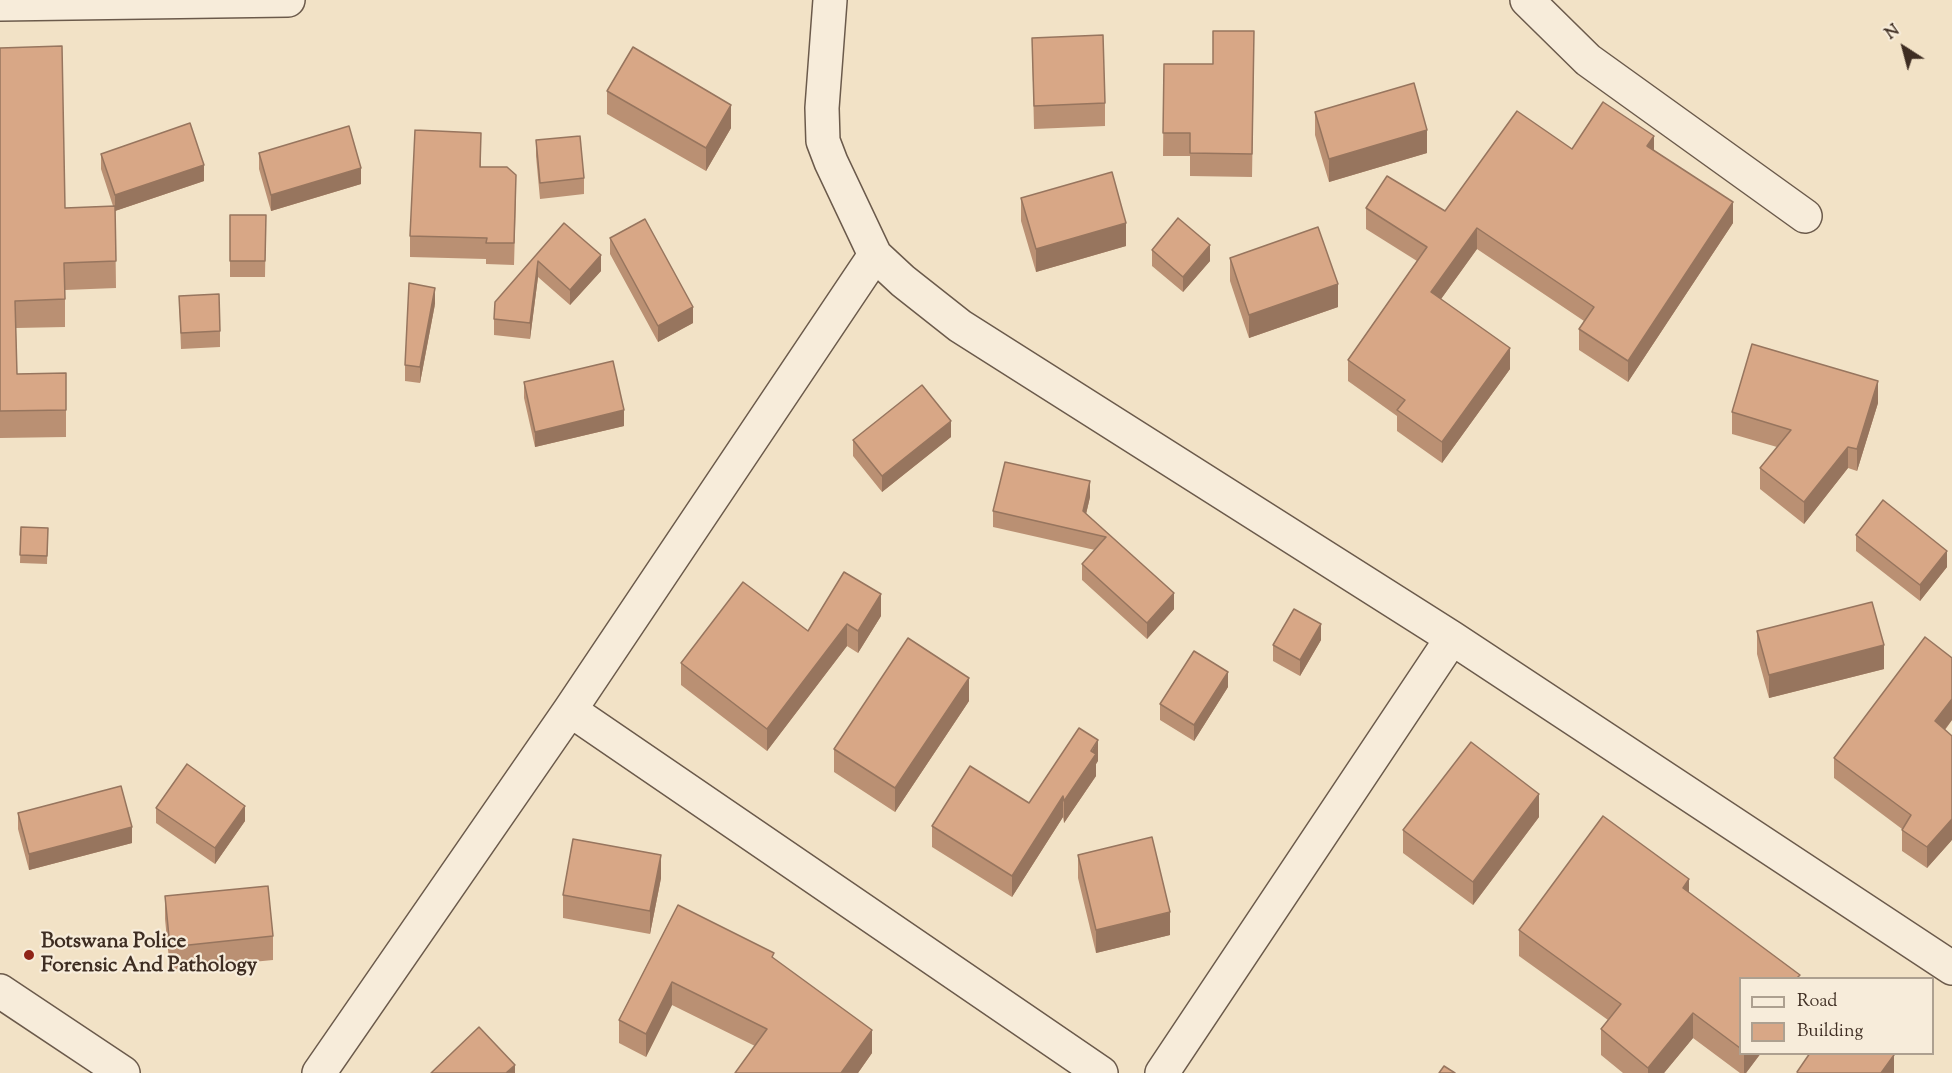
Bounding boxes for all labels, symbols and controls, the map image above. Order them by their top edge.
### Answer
north arrow [1874,18,1934,78]
text: N [1881,20,1905,46]
place label: Botswana Police Forensic And Pathology [41,930,257,980]
marker: Botswana Police Forensic And Pathology [22,948,36,962]
legend [1739,977,1934,1055]
text: Road [1797,989,1837,1015]
text: Building [1797,1019,1863,1045]

